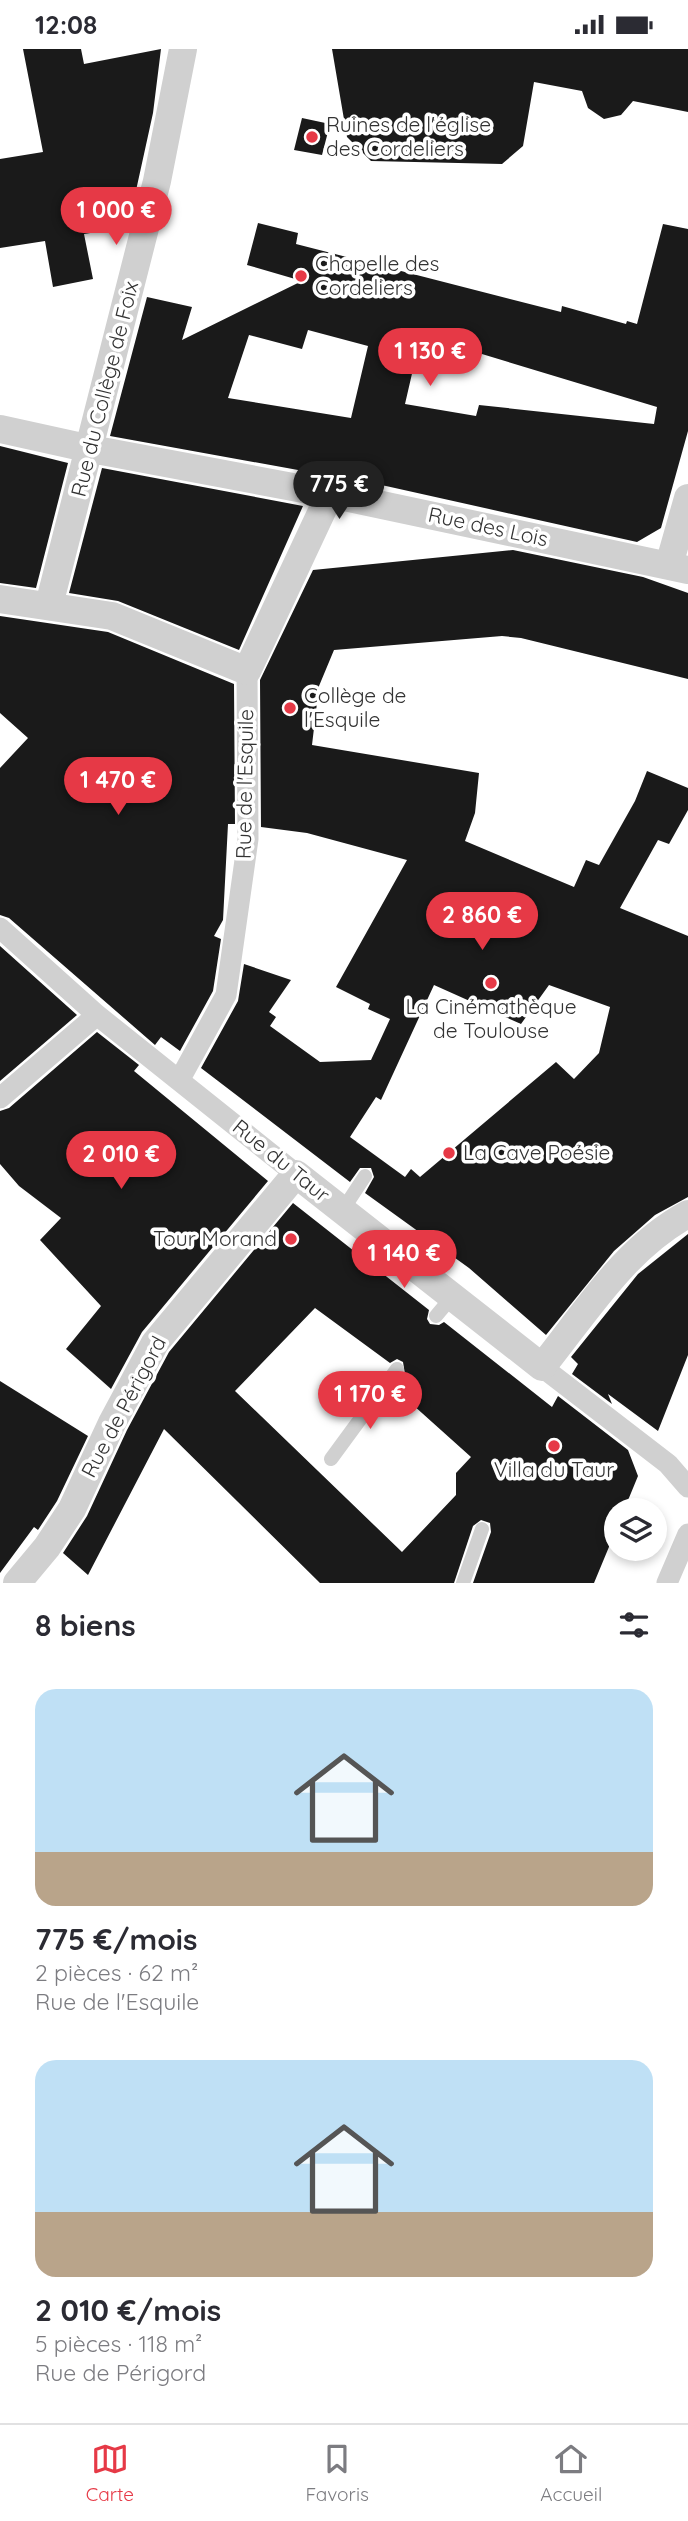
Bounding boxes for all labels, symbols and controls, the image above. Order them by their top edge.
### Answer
text: 12:08 [35,8,97,41]
place label: Ruines de l'église des Cordeliers [326,111,491,161]
marker: Ruines de l'église des Cordeliers [304,129,320,145]
pin: 1 000 € [51,187,181,247]
text: 1 000 € [77,195,155,224]
place label: Chapelle des Cordeliers [315,250,439,300]
marker: Chapelle des Cordeliers [293,268,309,284]
street label: Rue du Collège de Foix [65,278,143,499]
pin: 1 130 € [365,329,495,388]
text: 1 130 € [394,336,466,365]
pin: 775 € [290,461,388,521]
text: 775 € [309,469,369,498]
street label: Rue des Lois [426,501,550,551]
place label: Collège de l'Esquile [304,682,406,732]
marker: Collège de l'Esquile [282,700,298,716]
street label: Rue de l'Esquile [230,709,258,859]
pin: 1 470 € [53,757,183,817]
text: 1 470 € [80,765,156,794]
pin: 2 860 € [417,893,547,952]
text: 2 860 € [442,900,522,929]
marker: La Cinémathèque de Toulouse [483,975,499,991]
place label: La Cinémathèque de Toulouse [405,993,577,1043]
street label: Rue du Taur [228,1113,335,1207]
pin: 2 010 € [56,1131,186,1191]
text: 2 010 € [82,1139,160,1168]
place label: La Cave Poésie [463,1139,610,1165]
marker: La Cave Poésie [441,1145,457,1161]
place label: Tour Morand [153,1225,277,1251]
marker: Tour Morand [283,1231,299,1247]
pin: 1 140 € [339,1231,469,1290]
text: 1 140 € [368,1238,440,1267]
street label: Rue de Périgord [75,1331,171,1482]
pin: 1 170 € [305,1371,435,1431]
text: 1 170 € [334,1379,406,1408]
marker: Villa du Taur [546,1438,562,1454]
place label: Villa du Taur [494,1456,614,1482]
map controls [604,1498,667,1561]
button: layers [604,1498,667,1561]
text: 8 biens [35,1606,136,1644]
icon: filters [615,1606,653,1644]
icon: home [281,1735,407,1861]
text: 775 €/mois [35,1920,197,1958]
text: 2 pièces · 62 m² [35,1958,198,1987]
text: Rue de l'Esquile [35,1987,199,2016]
icon: home [281,2106,407,2232]
text: 2 010 €/mois [35,2291,221,2329]
text: 5 pièces · 118 m² [35,2329,202,2358]
text: Rue de Périgord [35,2358,206,2387]
tab: Carte [86,2440,134,2506]
tab: Favoris [305,2440,369,2506]
tab: Accueil [540,2440,602,2506]

